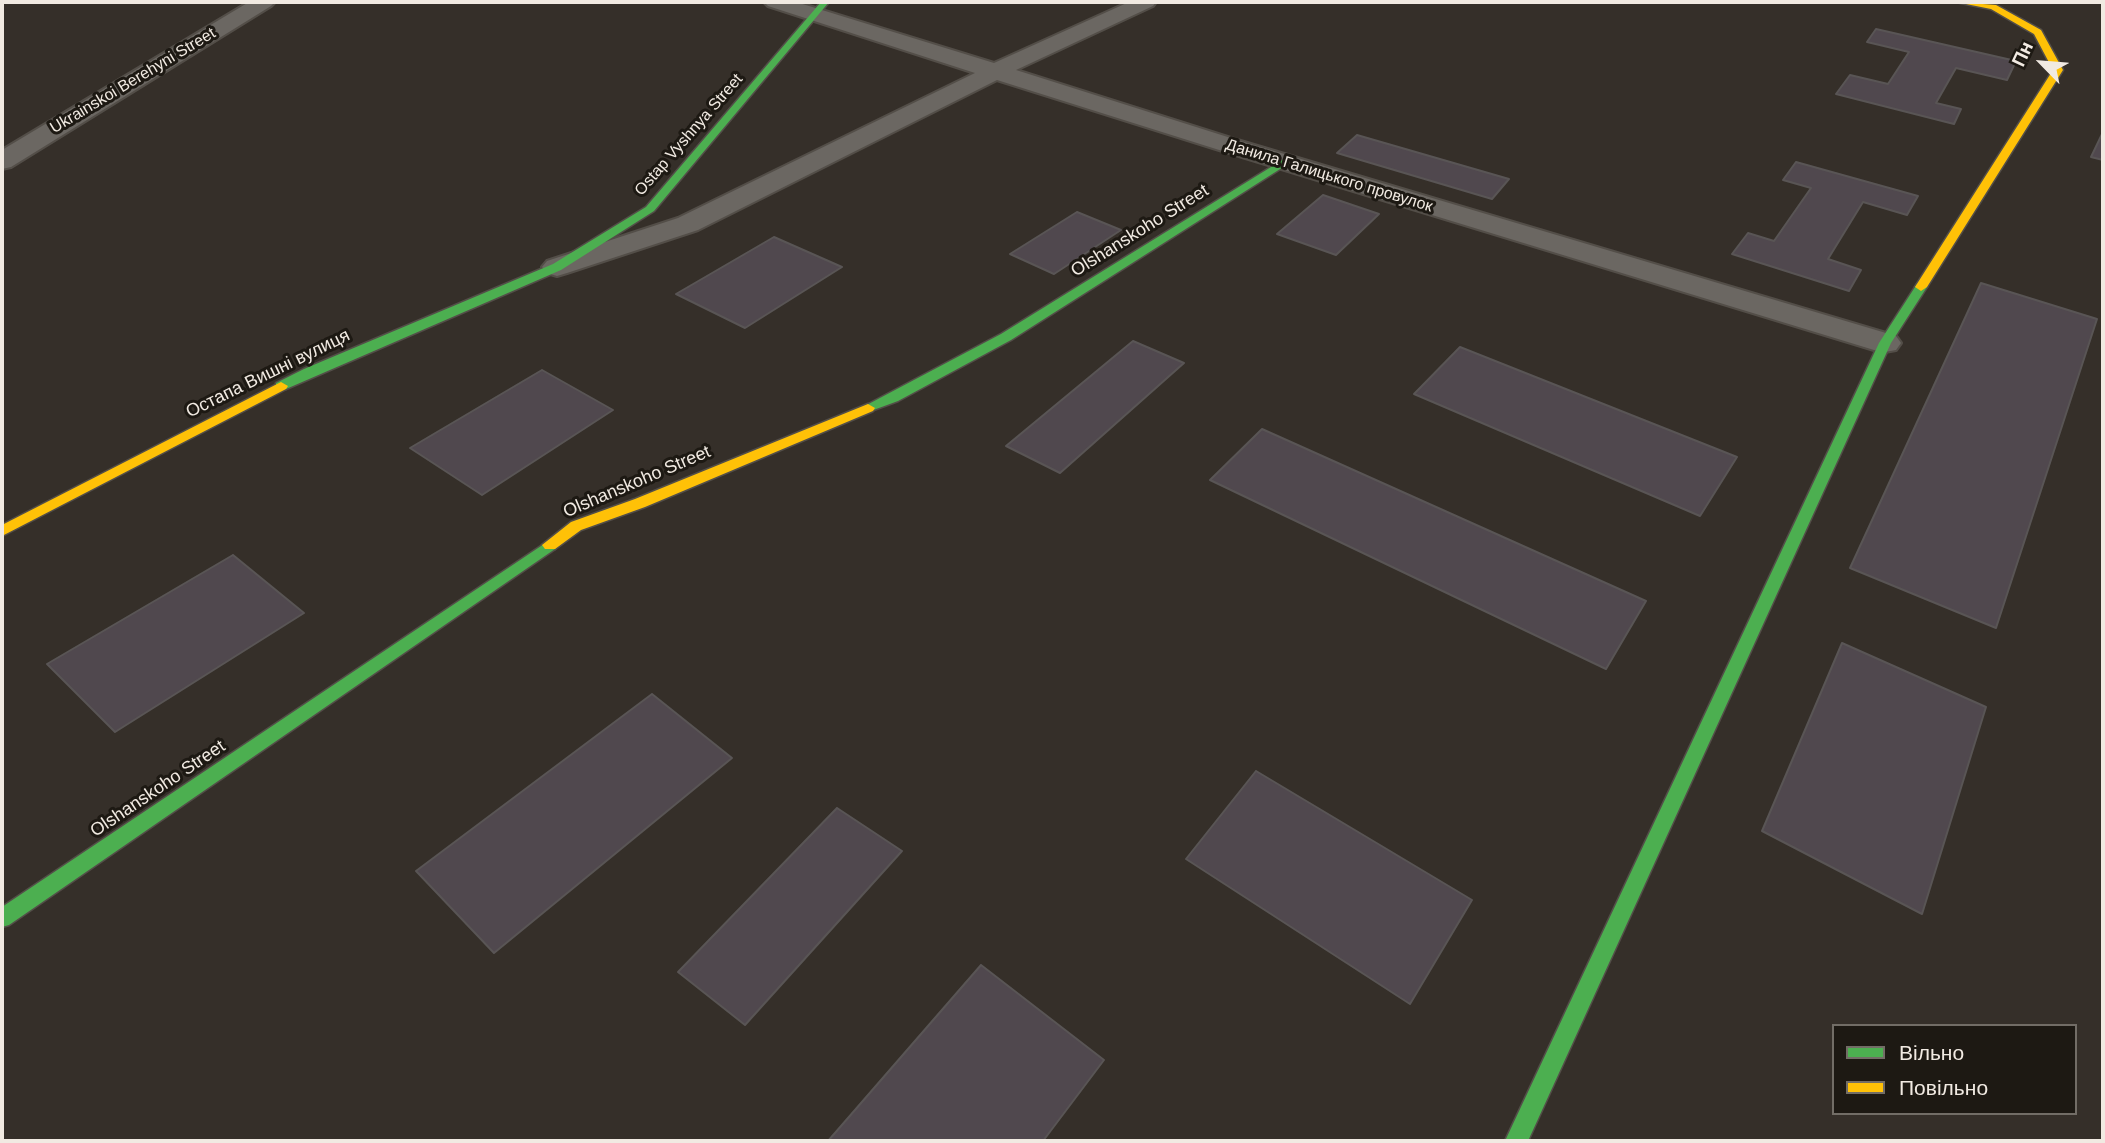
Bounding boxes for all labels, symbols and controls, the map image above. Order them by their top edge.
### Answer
street label: Ukrainskoi Berehyni Street [47,24,219,138]
north arrow [2007,28,2077,98]
text: Пн [2008,38,2037,70]
street label: Ostap Vyshnya Street [631,70,747,200]
street label: Данила Галицького провулок [1223,135,1435,217]
street label: Olshanskoho Street [1067,180,1213,282]
street label: Остапа Вишні вулиця [183,325,353,423]
street label: Olshanskoho Street [560,441,714,523]
street label: Olshanskoho Street [86,736,230,842]
legend [1832,1024,2077,1115]
text: Вільно [1899,1041,1964,1064]
text: Повільно [1899,1076,1988,1099]

